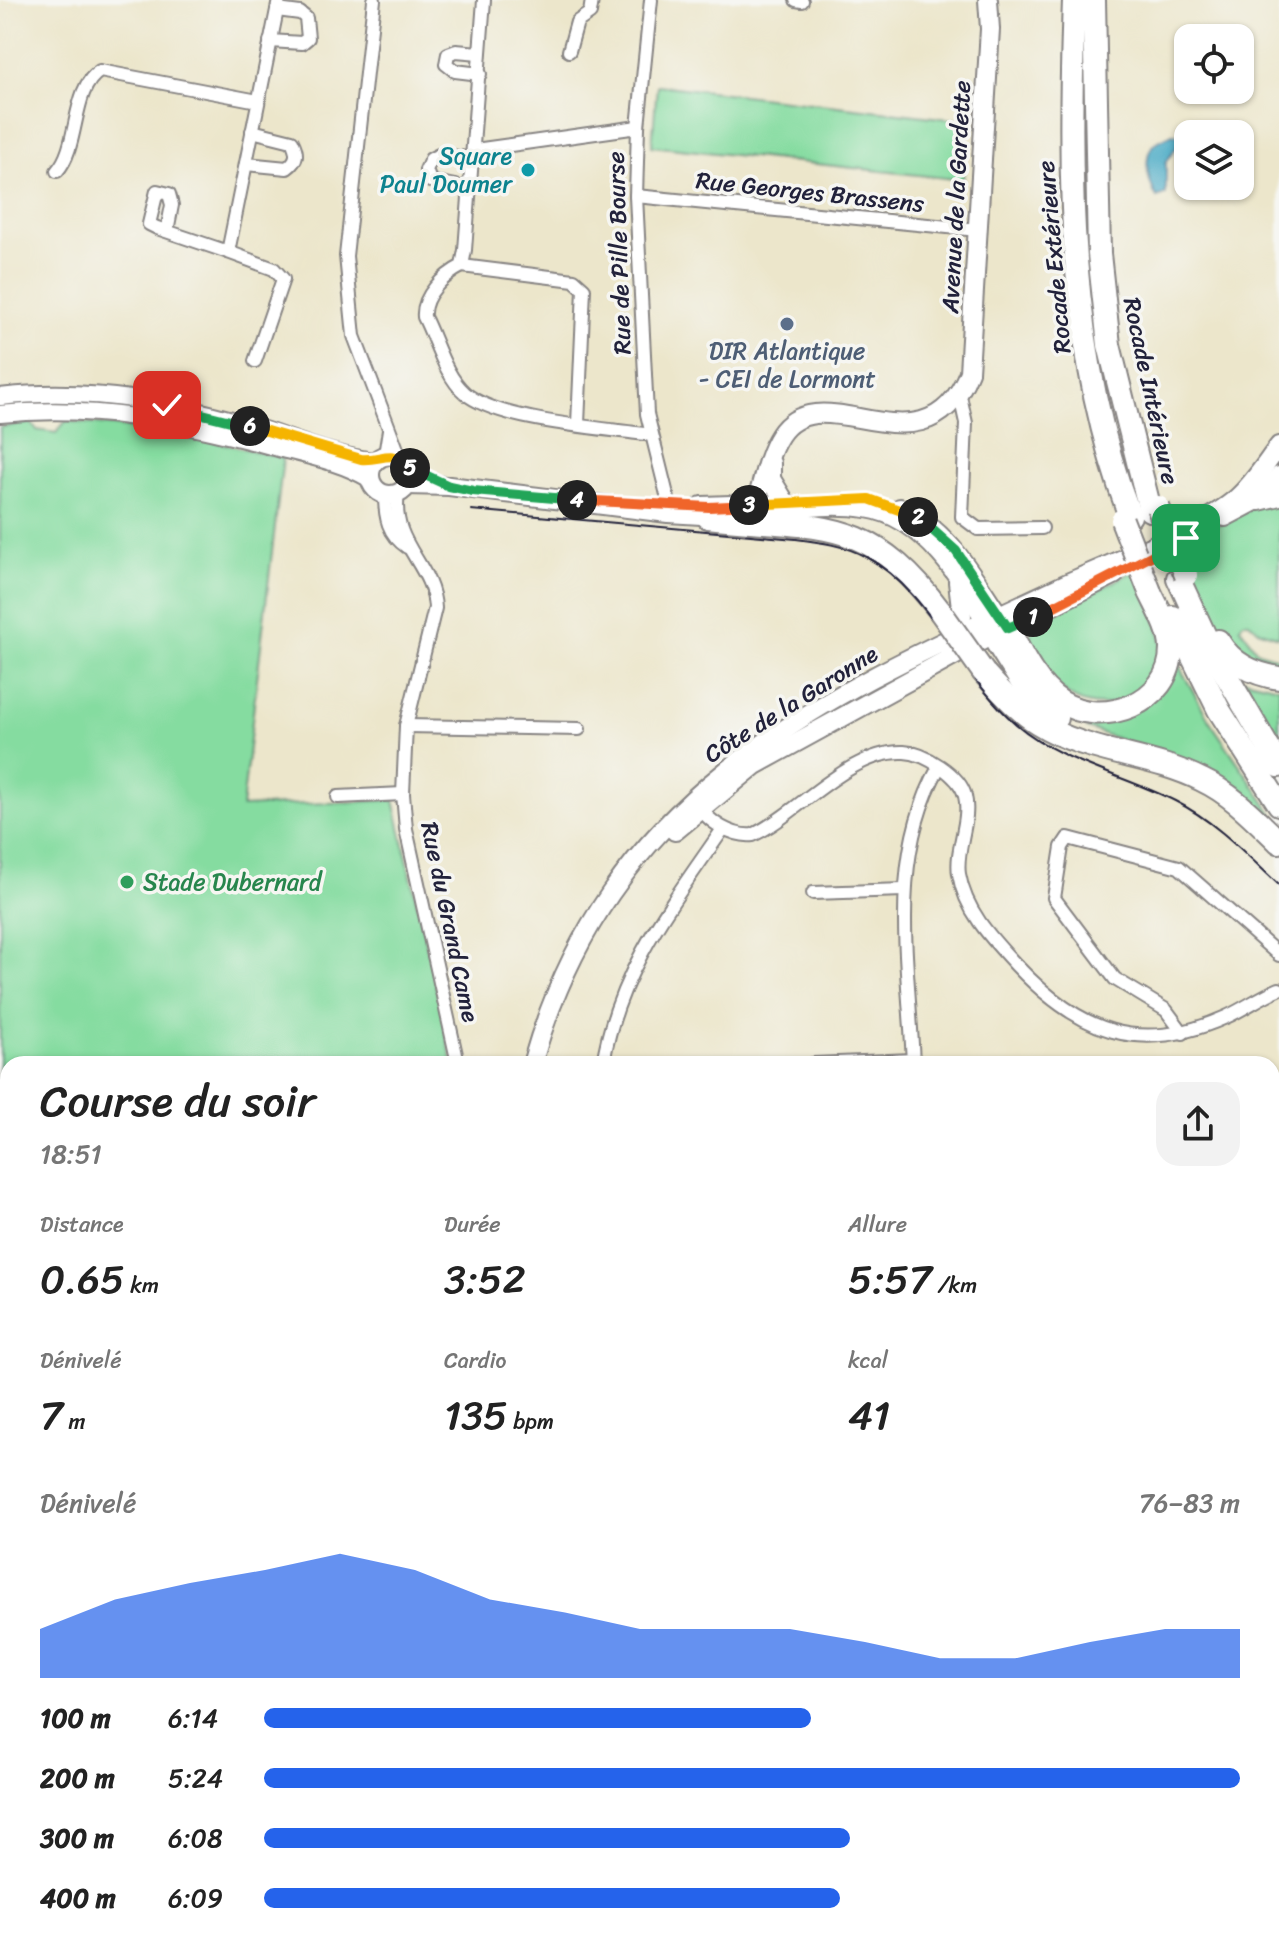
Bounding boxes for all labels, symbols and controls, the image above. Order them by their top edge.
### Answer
map controls [1174,24,1254,200]
button: locate [1174,24,1254,104]
street label: Avenue de la Gardette [929,79,983,316]
button: layers [1174,120,1254,200]
place label: Square Paul Doumer [380,135,513,205]
street label: Rue de Pille Bourse [594,151,644,355]
street label: Rue Georges Brassens [694,159,926,225]
street label: Rocade Extérieure [1025,159,1083,355]
marker: Square Paul Doumer [519,161,537,179]
street label: Rocade Intérieure [1111,293,1191,489]
marker: DIR Atlantique - CEI de Lormont [778,315,796,333]
place label: DIR Atlantique - CEI de Lormont [698,330,876,400]
pin [133,371,201,439]
icon: check [145,383,189,427]
pin: 6 [230,406,270,446]
text: 6 [244,406,256,445]
pin: 5 [390,448,430,488]
text: 5 [403,448,417,487]
pin: 4 [557,480,597,520]
text: 4 [570,480,584,519]
pin: 3 [729,485,769,525]
text: 3 [743,485,755,524]
pin: 2 [898,497,938,537]
text: 2 [912,497,924,536]
pin [1152,504,1220,572]
icon: arrive [1164,516,1208,560]
pin: 1 [1013,597,1053,637]
text: 1 [1028,597,1038,636]
street label: Côte de la Garonne [695,633,887,775]
street label: Rue du Grand Came [408,818,492,1026]
place label: Stade Dubernard [143,861,324,903]
marker: Stade Dubernard [118,873,136,891]
text: Course du soir [40,1062,315,1140]
button: share [1156,1082,1240,1166]
text: 18:51 [40,1131,102,1177]
text: Distance [40,1205,124,1244]
text: Durée [444,1205,501,1244]
text: Allure [848,1205,907,1244]
text: 0.65 [40,1244,125,1315]
text: 3:52 [444,1244,526,1315]
text: 5:57 [848,1244,932,1315]
text: km [125,1266,159,1305]
text: /km [932,1266,977,1305]
text: Dénivelé [40,1341,122,1380]
text: Cardio [444,1341,506,1380]
text: kcal [848,1341,888,1380]
text: 7 [40,1380,63,1451]
text: 135 [444,1380,508,1451]
text: 41 [848,1380,890,1451]
text: m [63,1402,85,1441]
text: bpm [508,1402,554,1441]
text: Dénivelé [40,1480,136,1526]
text: 76–83 m [1139,1480,1240,1526]
text: 100 m [40,1695,111,1741]
text: 6:14 [168,1695,218,1741]
text: 200 m [40,1755,115,1801]
text: 5:24 [168,1755,223,1801]
text: 300 m [40,1815,114,1861]
text: 6:08 [168,1815,223,1861]
text: 400 m [40,1875,116,1921]
text: 6:09 [168,1875,223,1921]

